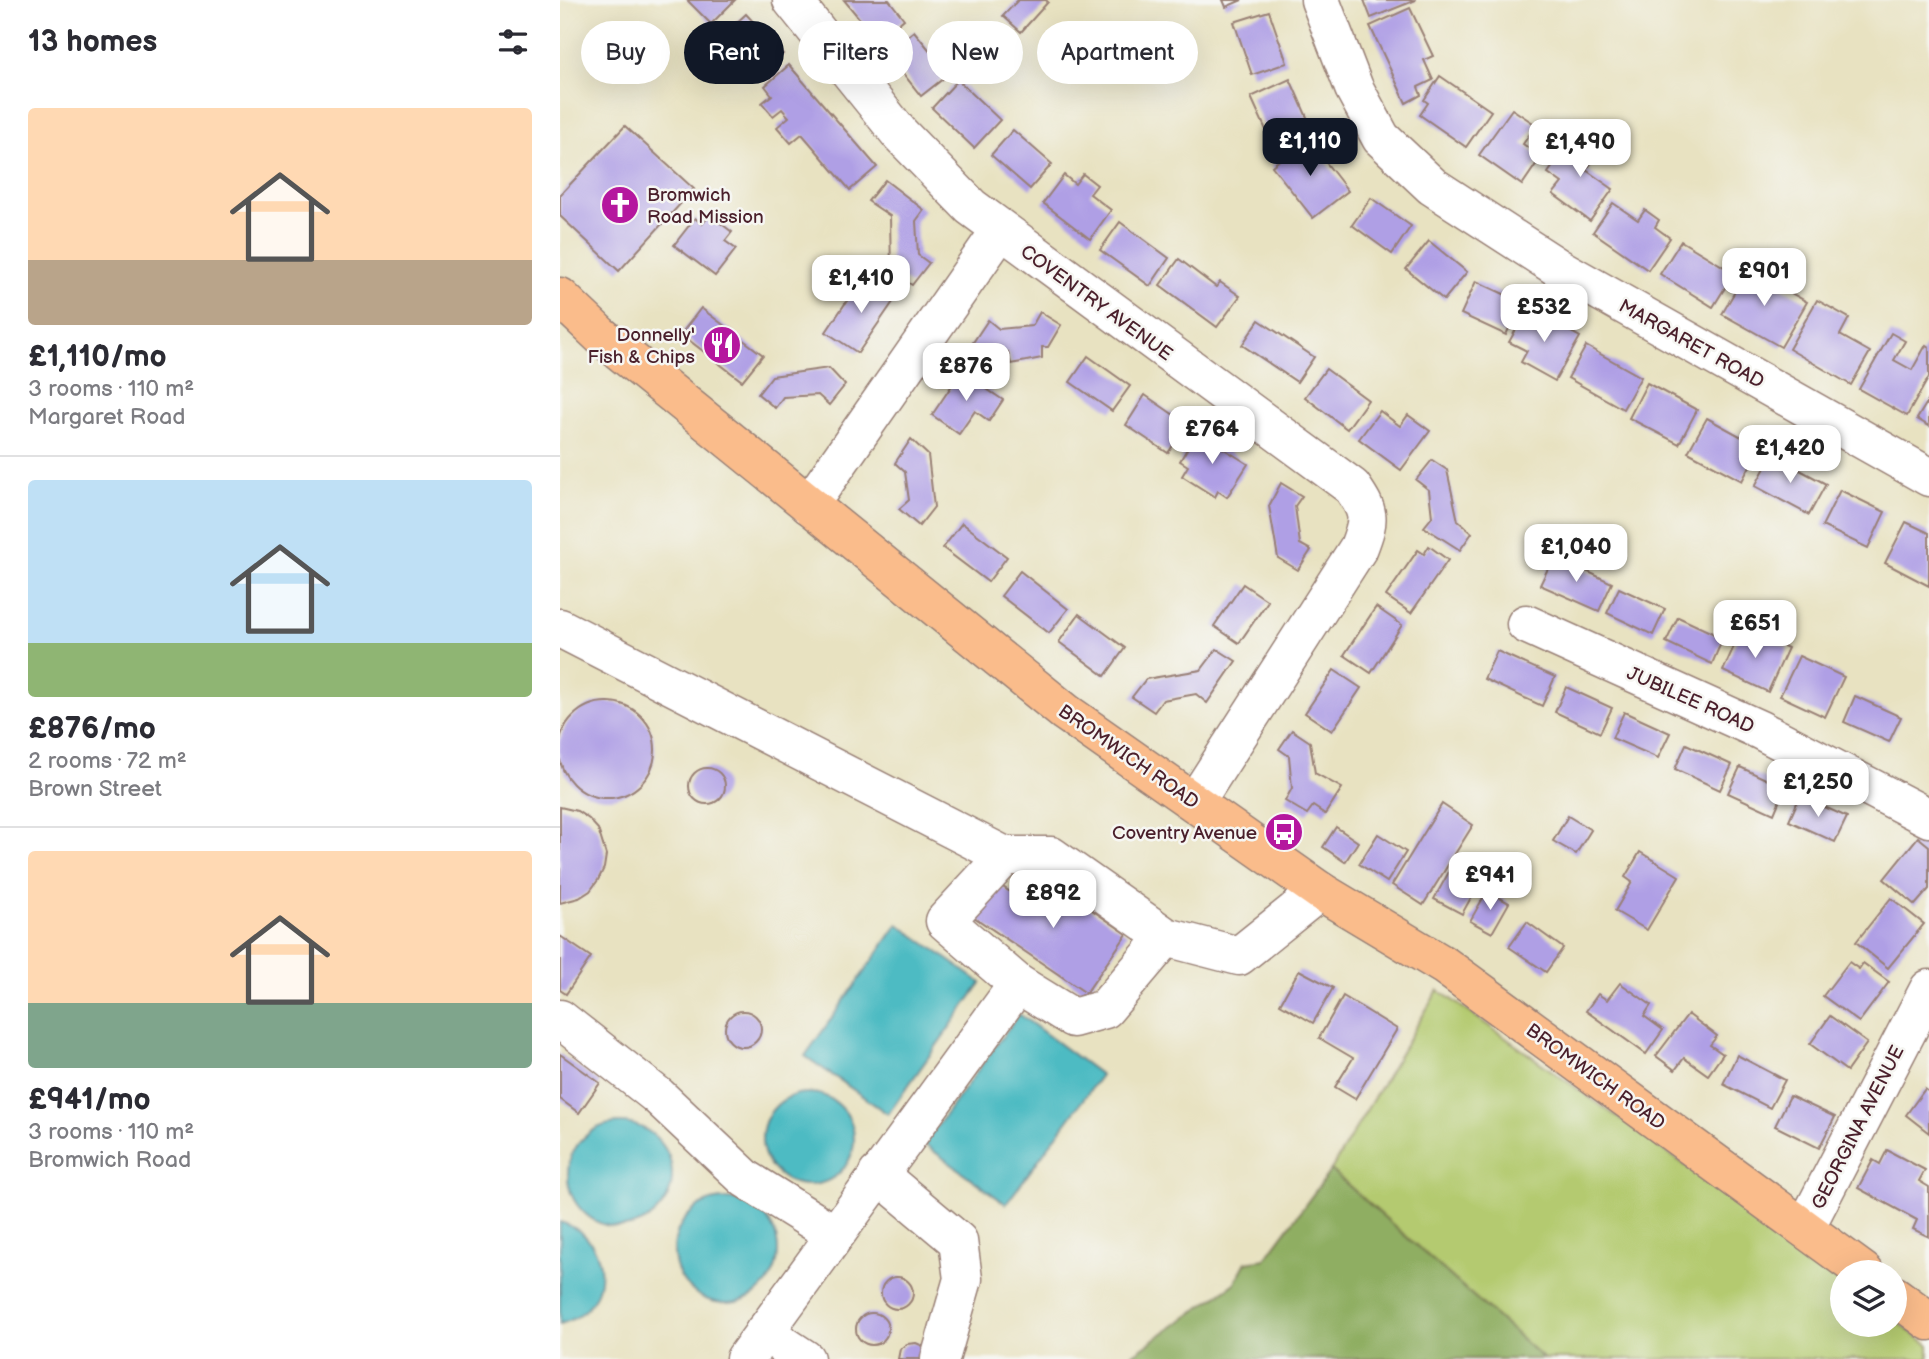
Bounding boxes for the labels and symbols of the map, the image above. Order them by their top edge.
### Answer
pin: £1,110 [1253,118,1367,178]
pin: £1,490 [1523,120,1637,179]
church icon: Bromwich Road Mission [599,184,641,226]
place label: Bromwich Road Mission [647,184,764,229]
street label: COVENTRY AVENUE [1016,240,1177,366]
pin: £901 [1723,248,1805,308]
pin: £1,410 [804,256,918,315]
pin: £532 [1503,284,1585,344]
street label: MARGARET ROAD [1615,295,1768,394]
place label: Donnelly' Fish & Chips [588,324,695,369]
restaurant icon: Donnelly' Fish & Chips [701,324,743,366]
pin: £876 [925,344,1007,403]
pin: £764 [1171,406,1253,466]
pin: £1,420 [1733,426,1847,485]
pin: £1,040 [1519,524,1633,584]
pin: £651 [1714,600,1796,660]
street label: JUBILEE ROAD [1623,662,1758,739]
street label: BROMWICH ROAD [1053,700,1203,814]
pin: £1,250 [1761,760,1875,819]
bus stop icon: Coventry Avenue [1263,811,1305,853]
place label: Coventry Avenue [1112,822,1257,845]
pin: £941 [1449,852,1531,912]
pin: £892 [1012,870,1094,930]
street label: BROMWICH ROAD [1521,1019,1669,1135]
street label: GEORGINA AVENUE [1807,1042,1910,1213]

